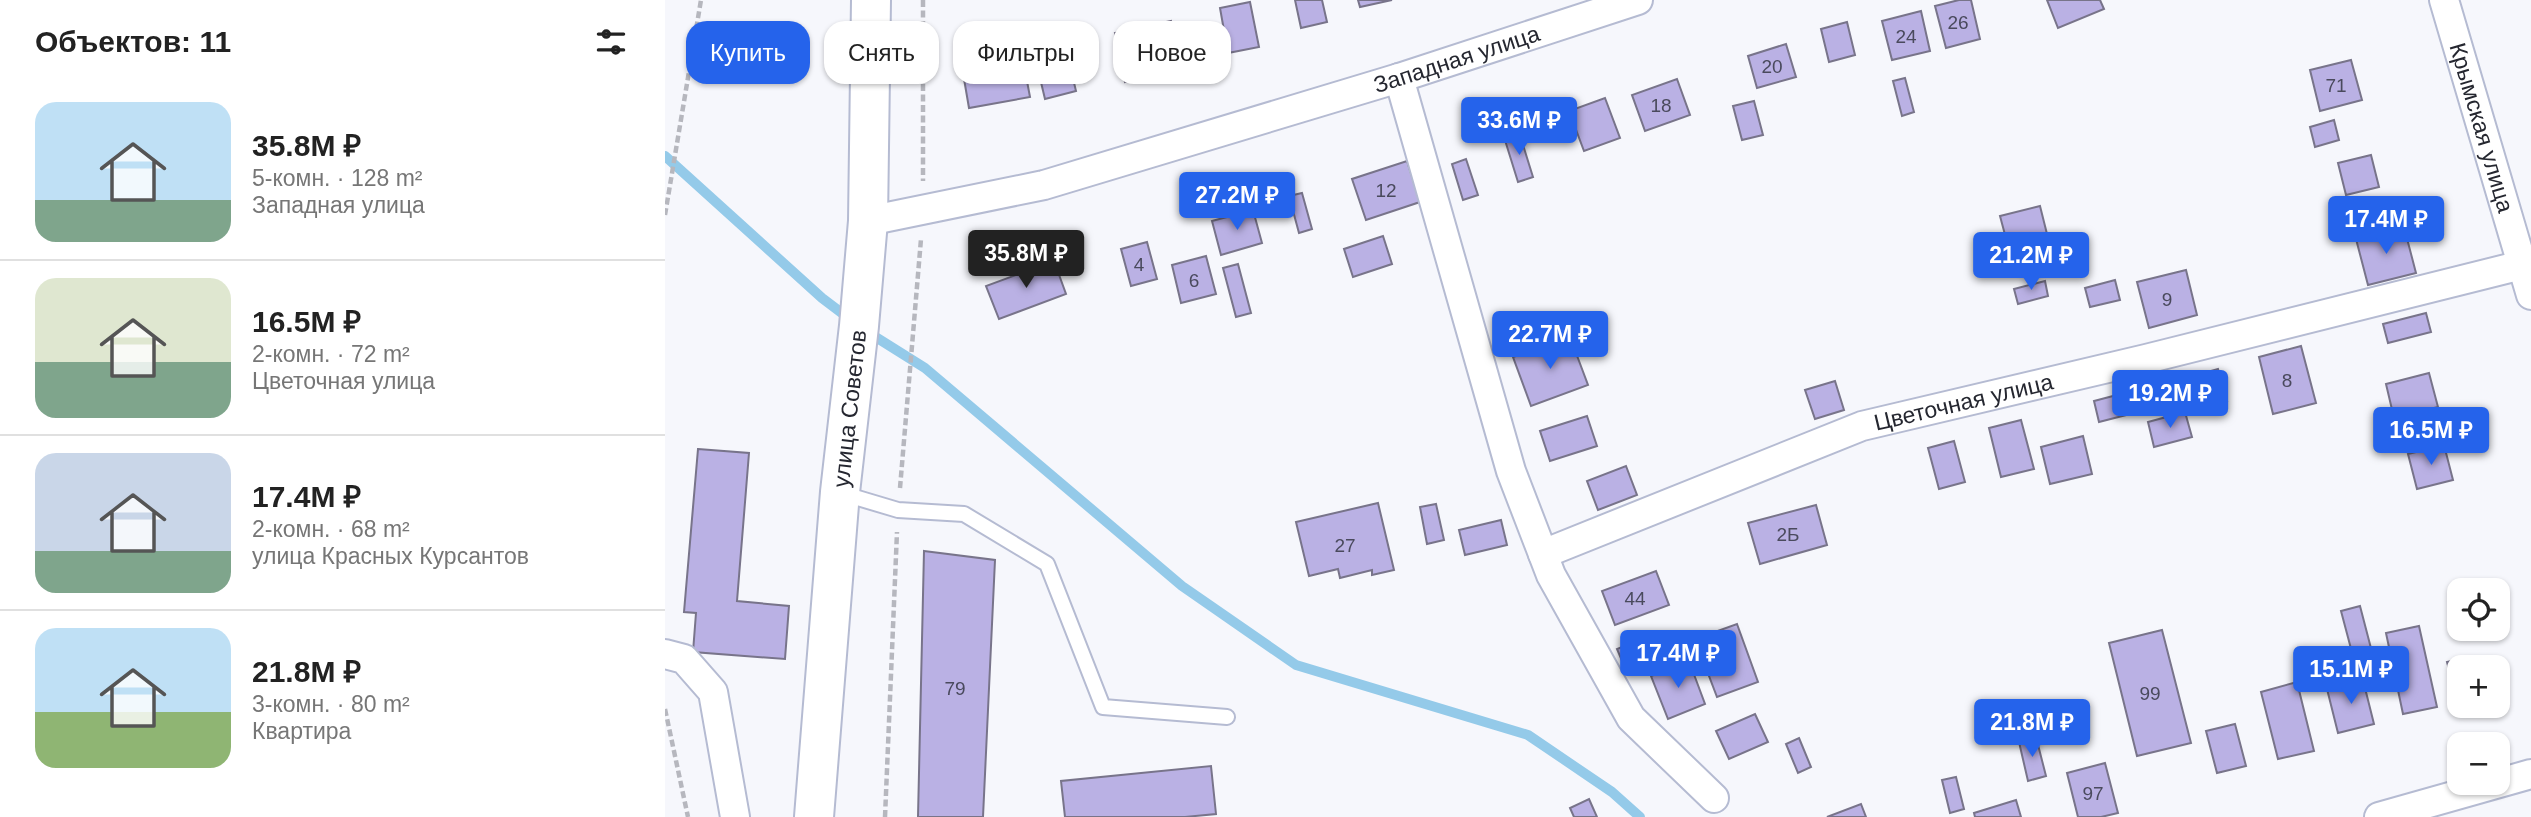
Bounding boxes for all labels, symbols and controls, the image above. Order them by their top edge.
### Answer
house number: 26 [1947,12,1969,33]
street label: Западная улица [1370,20,1543,98]
chip: Купить [686,21,810,84]
chip: Снять [824,21,939,84]
chip: Фильтры [953,21,1099,84]
chip: Новое [1113,21,1231,84]
icon: filters [592,23,630,61]
text: Объектов: 11 [35,25,231,58]
house number: 24 [1895,26,1917,47]
street label: Крымская улица [2444,40,2519,216]
house number: 20 [1761,56,1783,77]
house number: 71 [2325,75,2347,96]
house number: 18 [1650,95,1672,116]
pin: 33.6M ₽ [1454,97,1584,157]
text: 33.6M ₽ [1477,107,1561,133]
text: 35.8M ₽ [252,129,361,162]
icon: home [91,130,175,214]
text: 5-комн. · 128 m² [252,165,423,191]
pin: 27.2M ₽ [1172,173,1302,232]
house number: 12 [1375,180,1397,201]
text: 27.2M ₽ [1195,182,1279,208]
text: Западная улица [252,192,425,218]
pin: 17.4M ₽ [2321,196,2451,256]
text: 17.4M ₽ [2344,206,2428,232]
pin: 35.8M ₽ [961,230,1091,290]
pin: 21.2M ₽ [1966,232,2096,292]
text: 35.8M ₽ [984,240,1068,266]
text: 21.2M ₽ [1989,242,2073,268]
house number: 4 [1134,254,1145,275]
house number: 6 [1189,270,1199,291]
house number: 9 [2162,289,2172,310]
text: 16.5M ₽ [252,305,361,338]
icon: home [91,306,175,390]
pin: 22.7M ₽ [1485,312,1615,371]
text: 22.7M ₽ [1508,321,1592,347]
street label: улица Советов [828,328,871,489]
text: 2-комн. · 72 m² [252,341,410,367]
text: Цветочная улица [252,368,435,394]
street label: Цветочная улица [1871,368,2056,436]
pin: 19.2M ₽ [2105,370,2235,430]
house number: 8 [2282,370,2292,391]
text: 19.2M ₽ [2128,380,2212,406]
pin: 16.5M ₽ [2366,407,2496,467]
text: 16.5M ₽ [2389,417,2473,443]
text: 17.4M ₽ [252,480,361,513]
icon: home [91,481,175,565]
text: 2-комн. · 68 m² [252,516,410,542]
house number: 2Б [1776,524,1800,545]
house number: 27 [1334,535,1356,556]
text: улица Красных Курсантов [252,543,529,569]
map controls [2447,578,2510,795]
button: locate [2447,578,2510,641]
house number: 44 [1624,588,1646,609]
pin: 17.4M ₽ [1613,630,1743,690]
text: 17.4M ₽ [1636,640,1720,666]
pin: 15.1M ₽ [2286,646,2416,706]
text: 21.8M ₽ [252,655,361,688]
button: + [2447,655,2510,718]
icon: home [91,656,175,740]
text: 15.1M ₽ [2309,656,2393,682]
house number: 79 [944,678,966,699]
house number: 99 [2139,683,2161,704]
text: 3-комн. · 80 m² [252,691,410,717]
pin: 21.8M ₽ [1967,700,2097,759]
text: 21.8M ₽ [1990,709,2074,735]
text: Квартира [252,718,351,744]
button: − [2447,732,2510,795]
house number: 97 [2082,783,2104,804]

